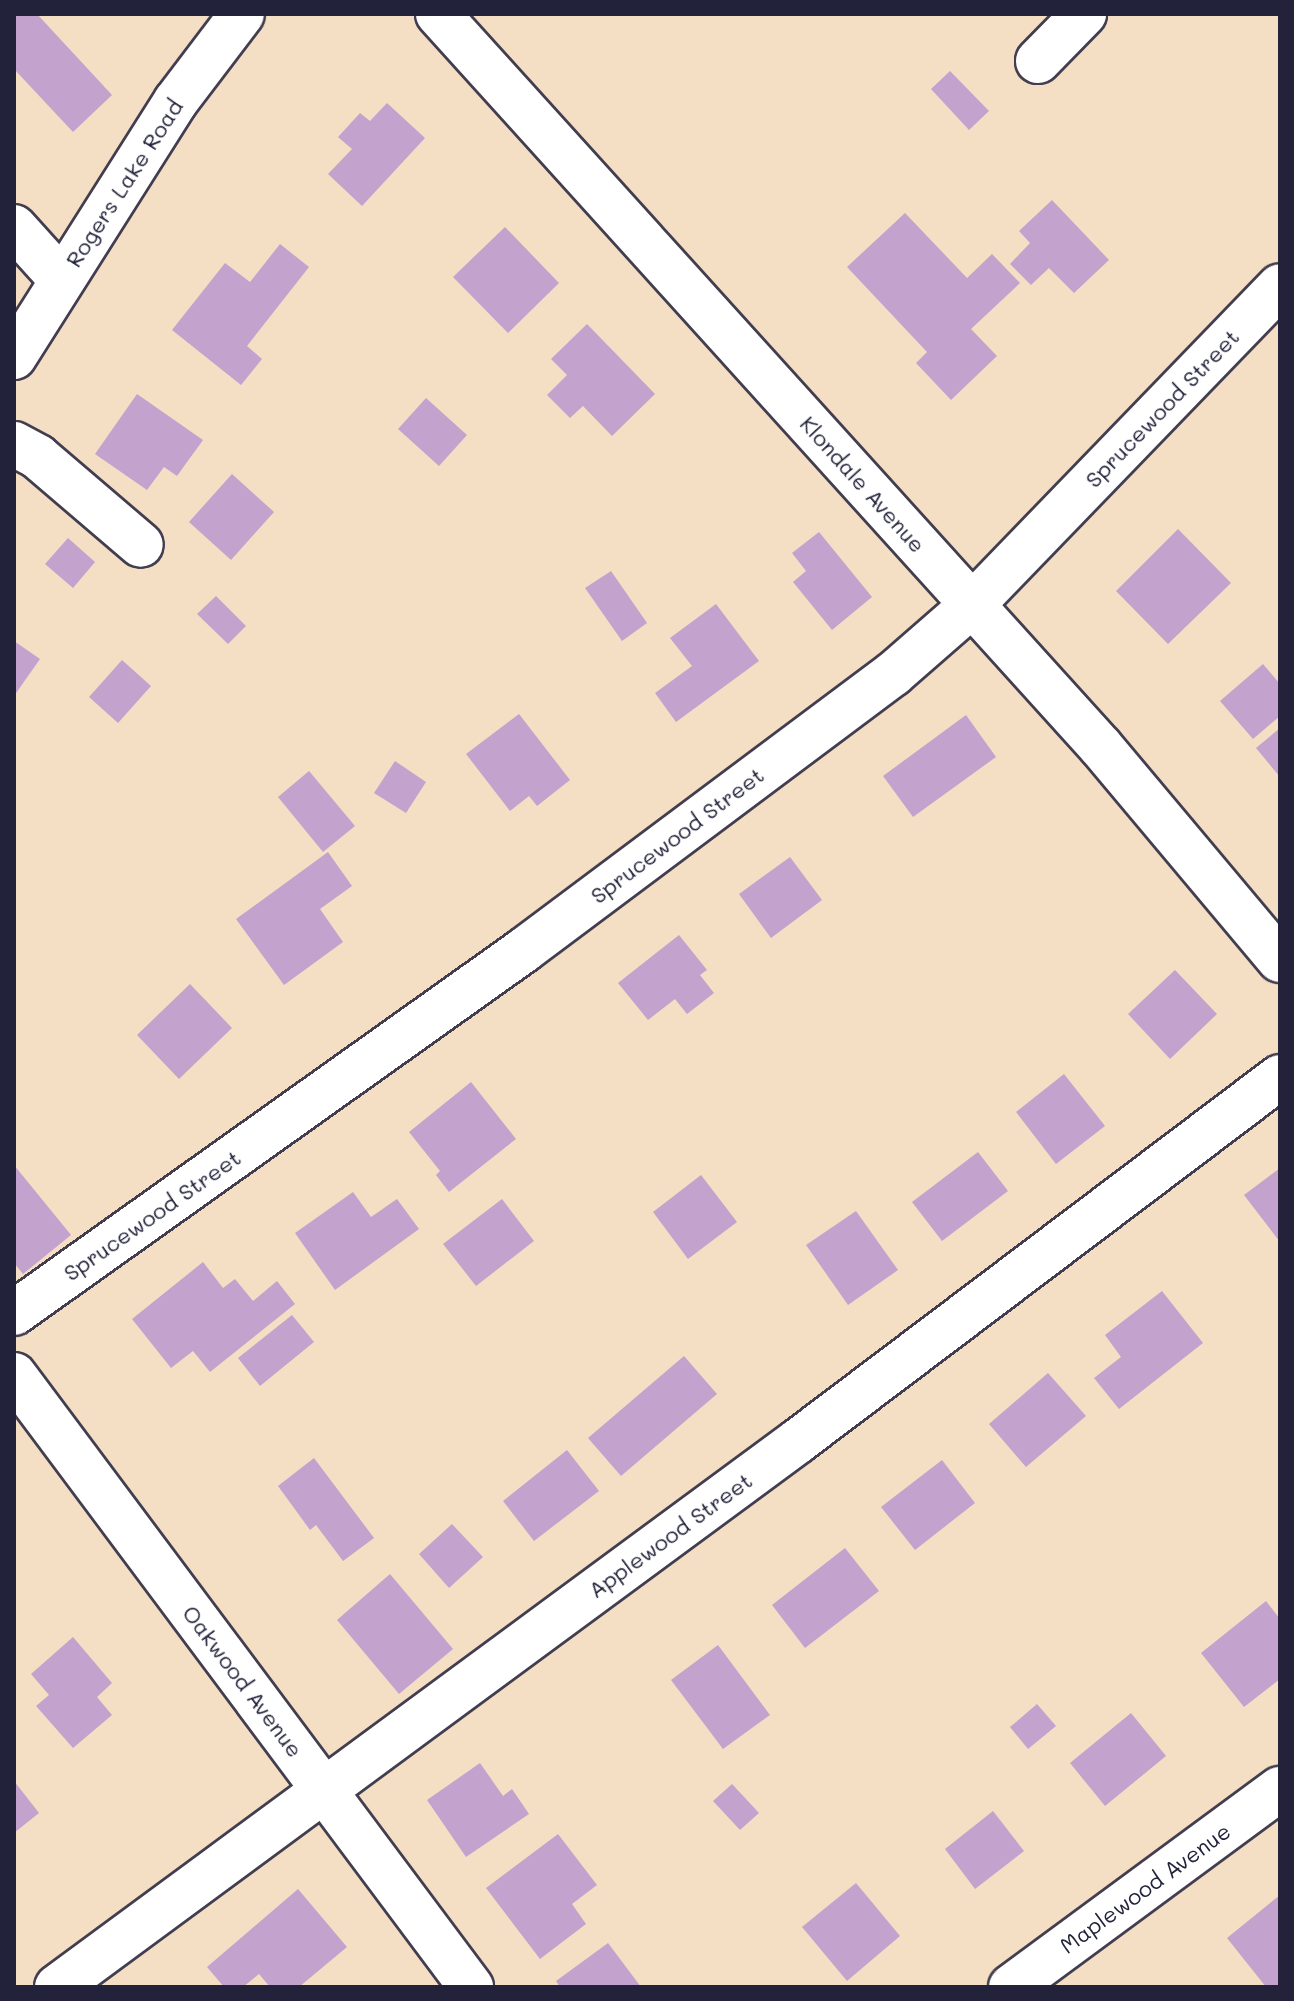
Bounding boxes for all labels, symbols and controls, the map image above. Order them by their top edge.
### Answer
street label: Rogers Lake Road [60,94,188,272]
street label: Sprucewood Street [1080,323,1244,493]
street label: Klondale Avenue [795,410,931,558]
street label: Sprucewood Street [585,761,769,909]
street label: Sprucewood Street [59,1144,245,1286]
street label: Applewood Street [583,1467,757,1603]
street label: Oakwood Avenue [177,1600,309,1762]
street label: Maplewood Avenue [1055,1817,1235,1959]

